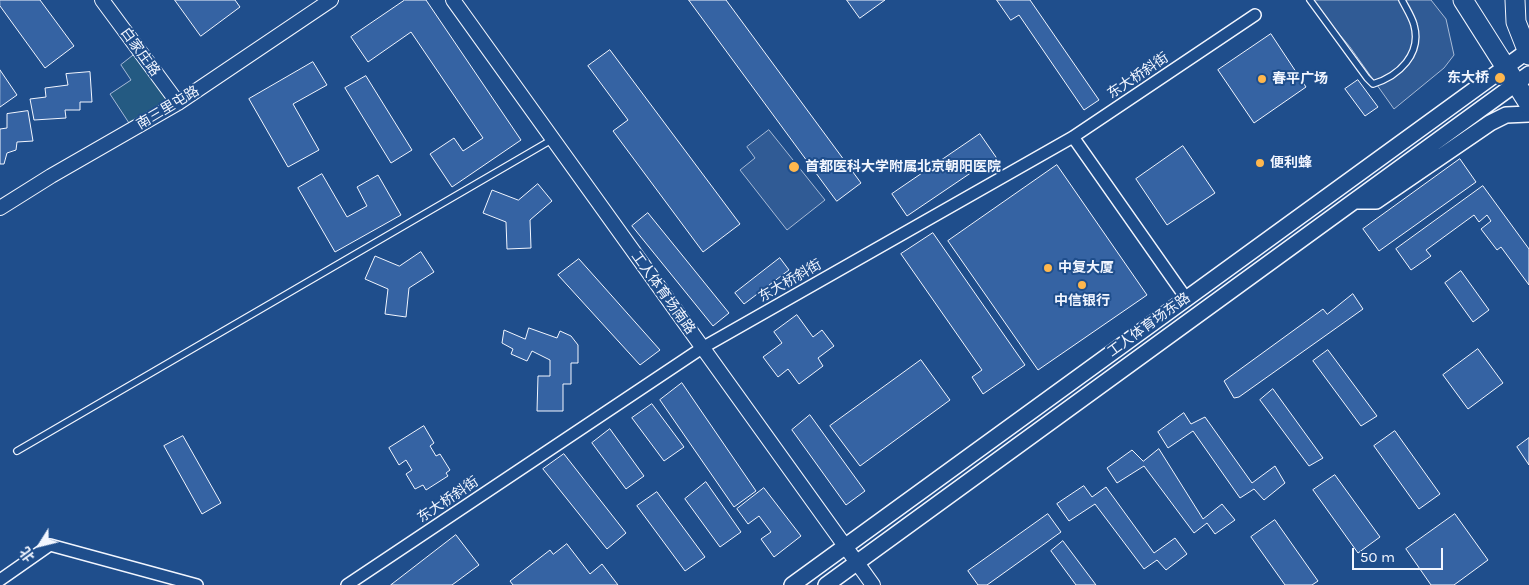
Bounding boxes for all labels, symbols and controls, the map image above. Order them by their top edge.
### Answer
street label: 白家庄路 [117,24,163,80]
street label: 东大桥斜街 [1104,49,1172,103]
place label: 东大桥 [1447,70,1489,86]
place label: 春平广场 [1272,71,1328,87]
marker: 东大桥 [1493,71,1507,85]
marker: 春平广场 [1256,73,1268,85]
street label: 南三里屯路 [134,83,202,133]
place label: 便利蜂 [1270,155,1312,171]
marker: 便利蜂 [1254,157,1266,169]
place label: 首都医科大学附属北京朝阳医院 [805,159,1001,175]
marker: 首都医科大学附属北京朝阳医院 [787,160,801,174]
street label: 工人体育场南路 [627,248,699,338]
street label: 东大桥斜街 [755,256,825,306]
place label: 中复大厦 [1058,260,1114,276]
marker: 中复大厦 [1042,262,1054,274]
marker: 中信银行 [1076,279,1088,291]
street label: 工人体育场东路 [1104,289,1194,361]
place label: 中信银行 [1054,293,1110,309]
street label: 东大桥斜街 [414,473,482,527]
north arrow [15,520,65,570]
scale bar [1354,538,1445,570]
text: 北 [16,543,38,565]
text: 50 m [1360,548,1395,566]

